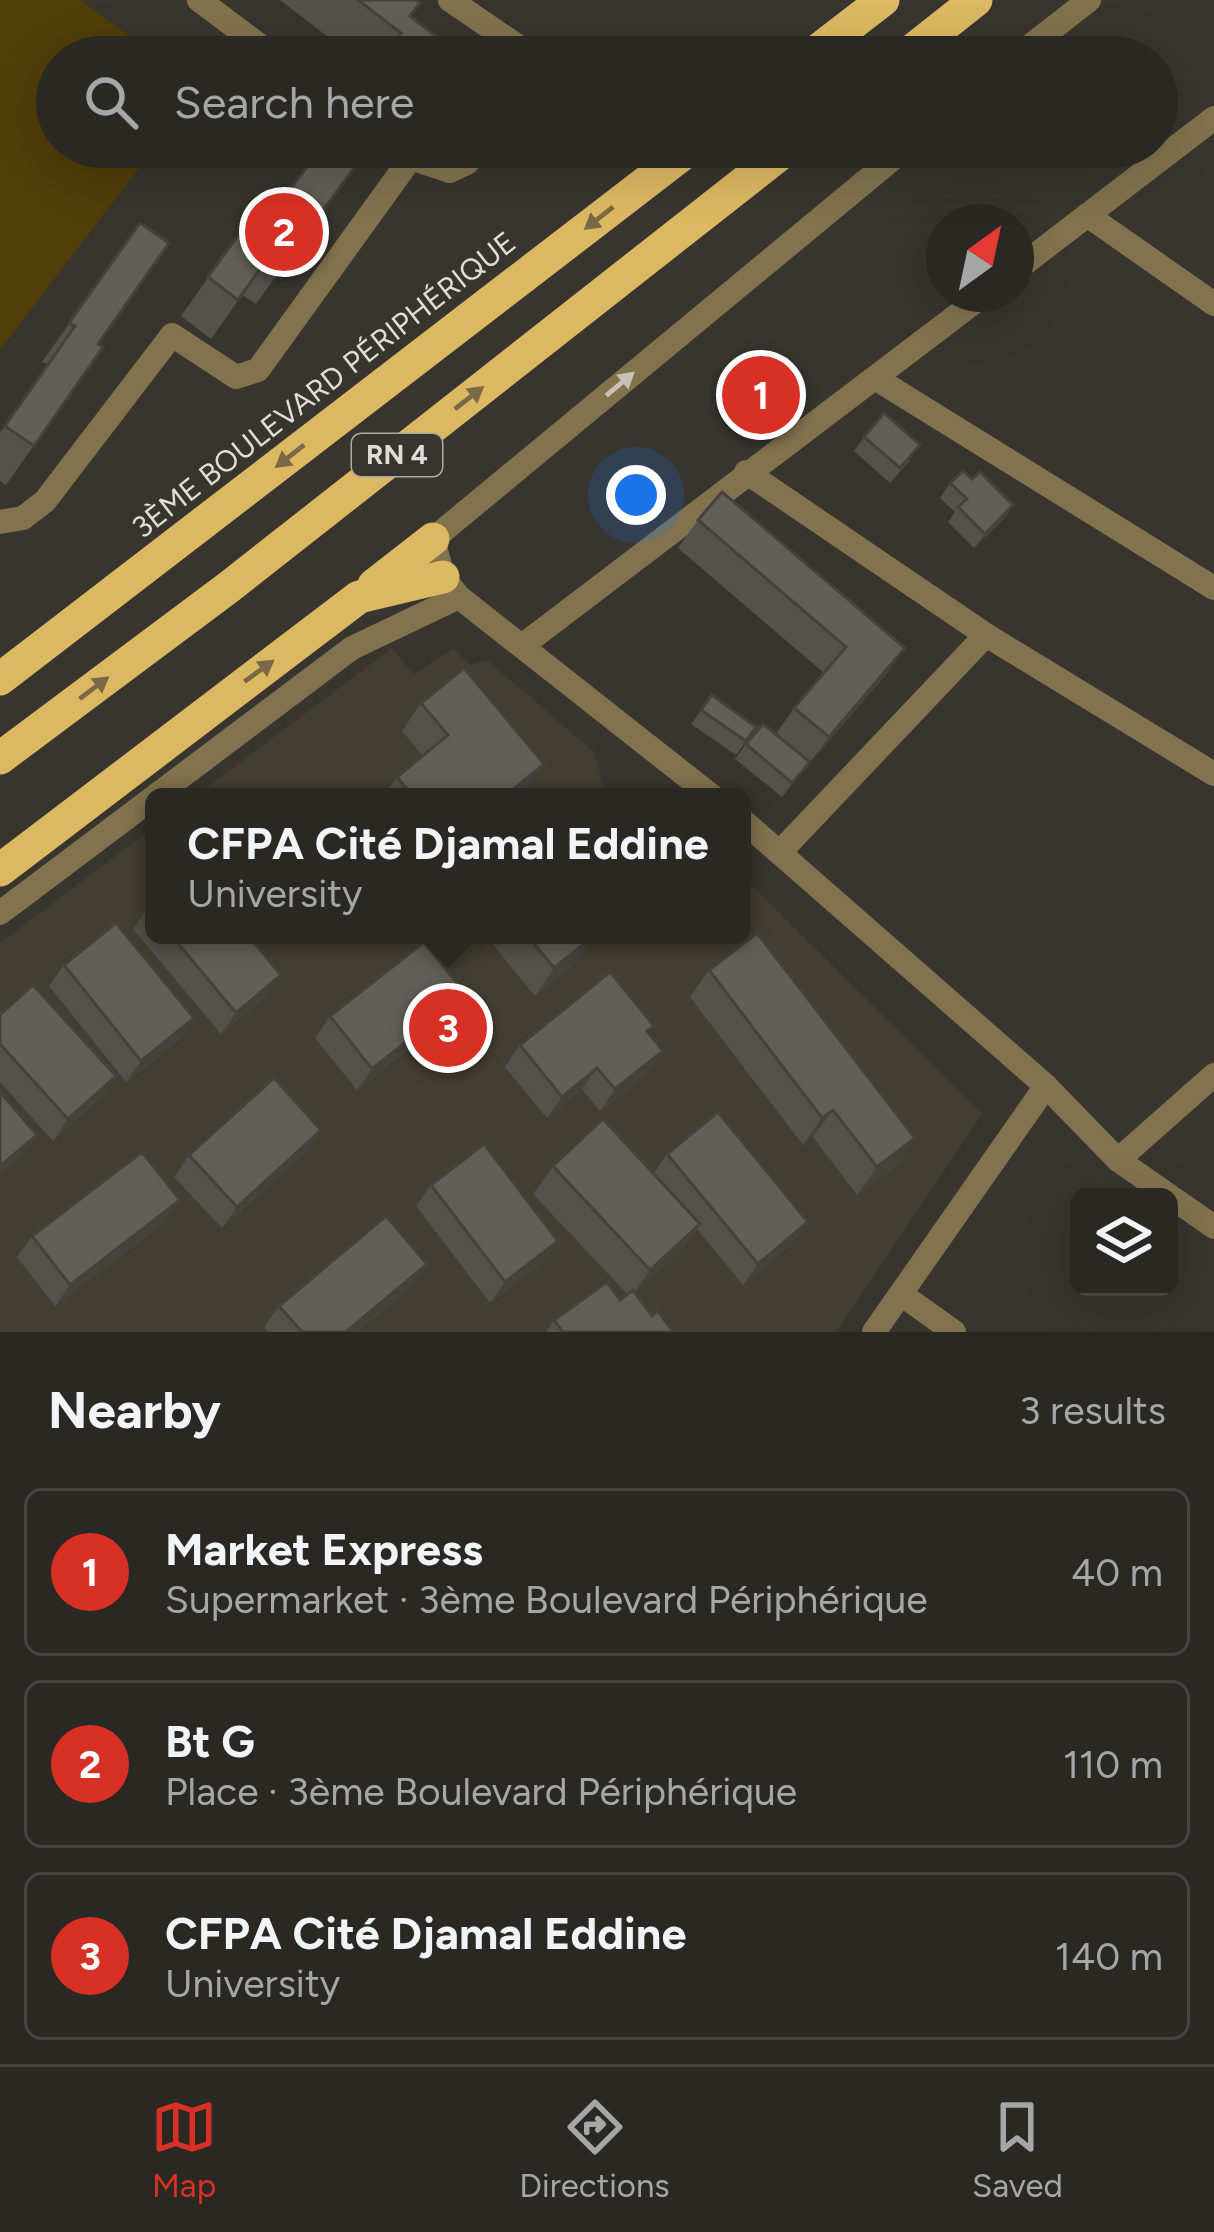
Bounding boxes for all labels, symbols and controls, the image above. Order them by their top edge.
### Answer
search box [36,36,1178,168]
icon: search [78,69,144,135]
text: Search here [174,75,414,129]
pin: 2 [245,187,323,277]
north arrow [926,204,1034,312]
one-way arrow [584,206,615,230]
street label: 3ÈME BOULEVARD PÉRIPHÉRIQUE [125,223,523,546]
pin: 1 [722,350,800,440]
one-way arrow [604,372,635,397]
one-way arrow [454,386,485,411]
road number: RN 4 [352,434,442,476]
one-way arrow [275,443,306,468]
your location [606,465,666,525]
one-way arrow [243,659,275,683]
one-way arrow [78,676,110,700]
popup [145,788,751,944]
text: CFPA Cité Djamal Eddine [187,816,709,870]
text: University [187,870,363,917]
pin: 3 [409,983,487,1073]
map controls [1070,1188,1178,1296]
button: layers [1070,1188,1178,1296]
text: Nearby [48,1380,221,1441]
text: 3 results [1019,1387,1166,1434]
text: Market Express [165,1522,483,1576]
text: 1 [82,1549,98,1596]
text: 40 m [1071,1549,1163,1596]
text: Supermarket · 3ème Boulevard Périphérique [165,1576,928,1623]
text: Bt G [165,1714,255,1768]
text: 2 [79,1741,101,1788]
text: 110 m [1063,1741,1163,1788]
text: Place · 3ème Boulevard Périphérique [165,1768,797,1815]
text: CFPA Cité Djamal Eddine [165,1906,686,1960]
text: 3 [79,1933,101,1980]
text: 140 m [1055,1933,1163,1980]
text: University [165,1960,340,2007]
tab: Map [151,2094,217,2205]
tab: Directions [519,2094,670,2205]
tab: Saved [972,2094,1063,2205]

